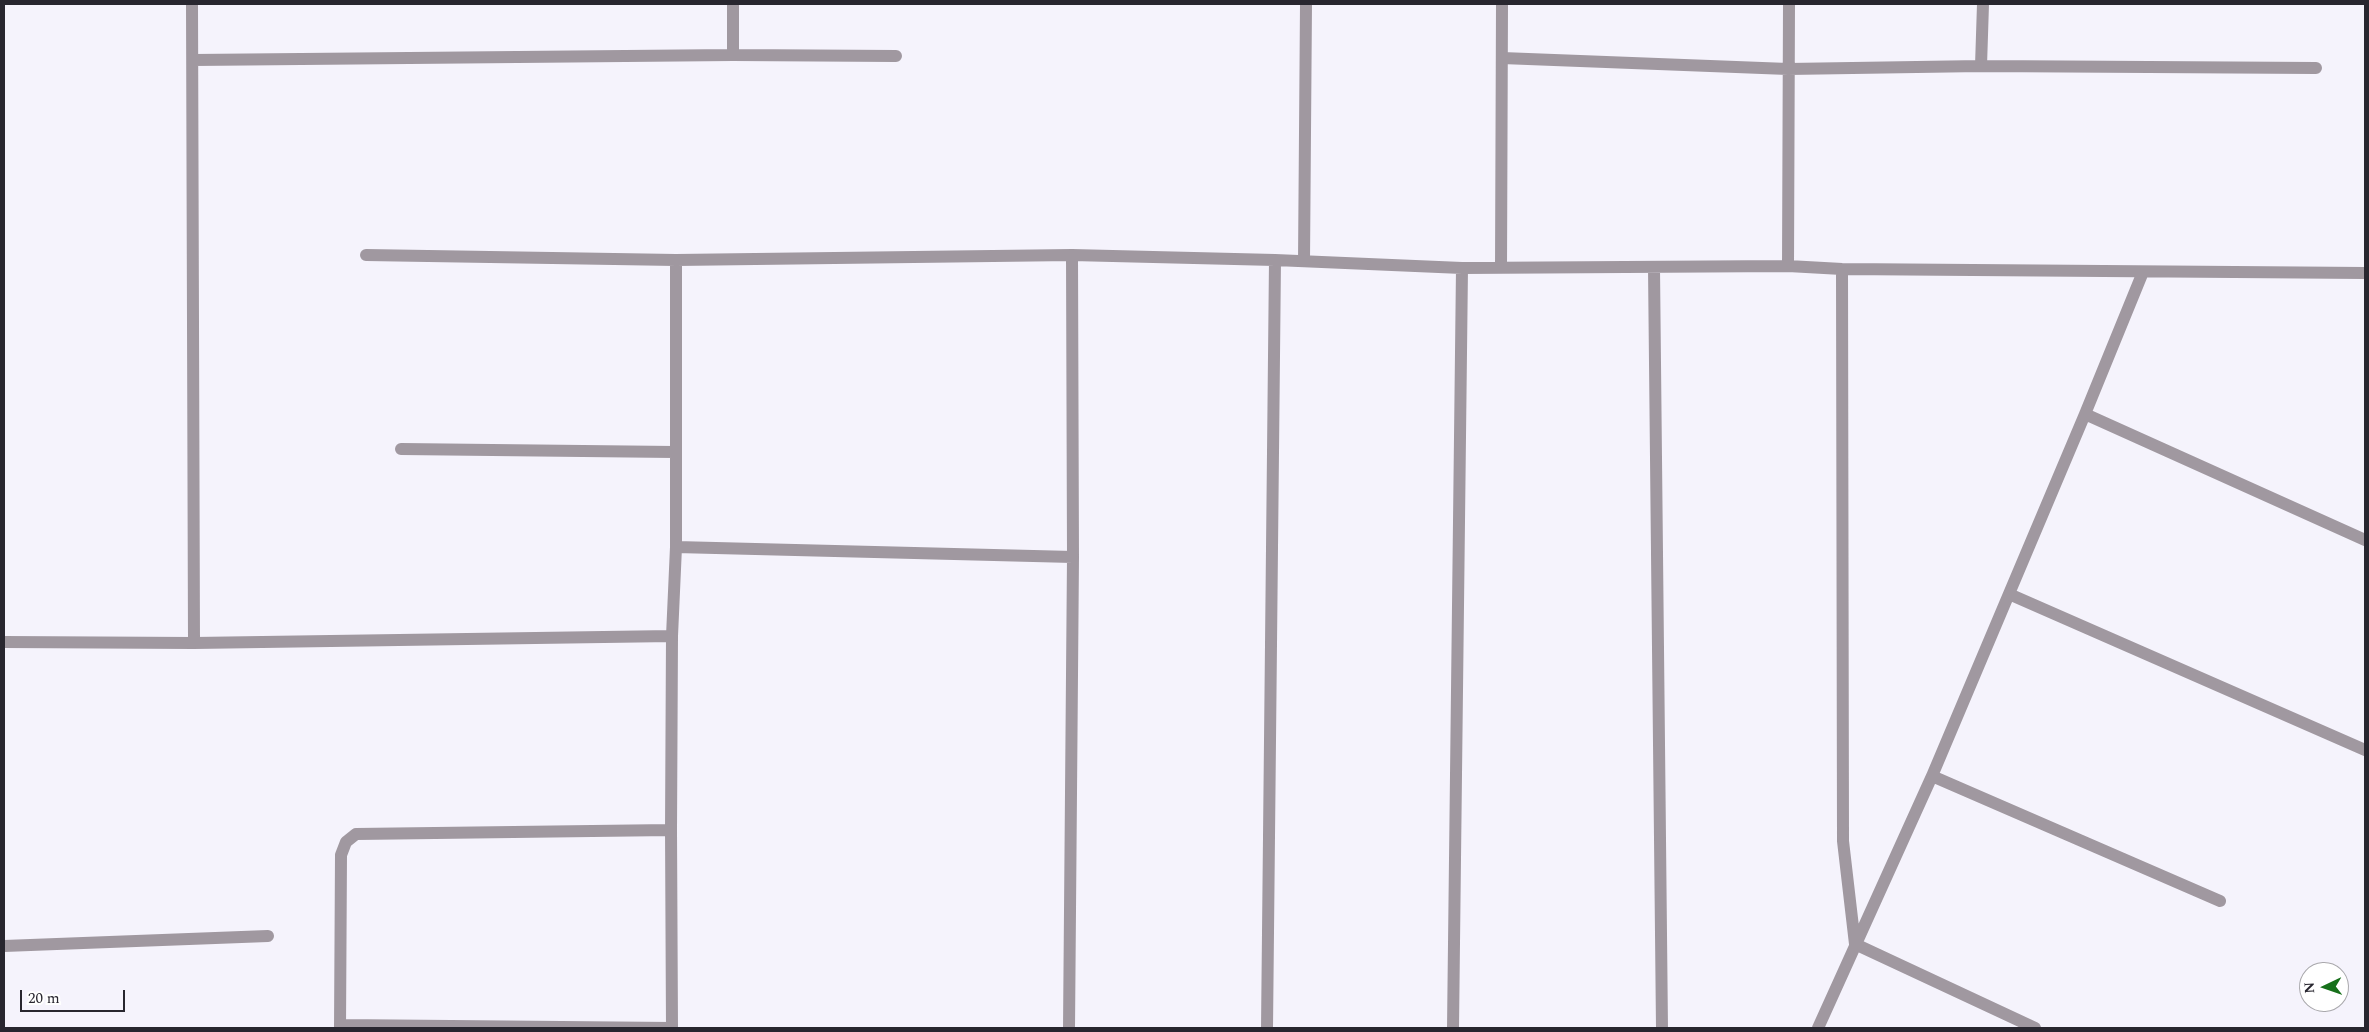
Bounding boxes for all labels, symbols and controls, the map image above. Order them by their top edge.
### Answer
north arrow [2299,962,2349,1012]
scale bar [22,980,128,1012]
text: N [2299,981,2320,994]
text: 20 m [28,987,60,1010]

